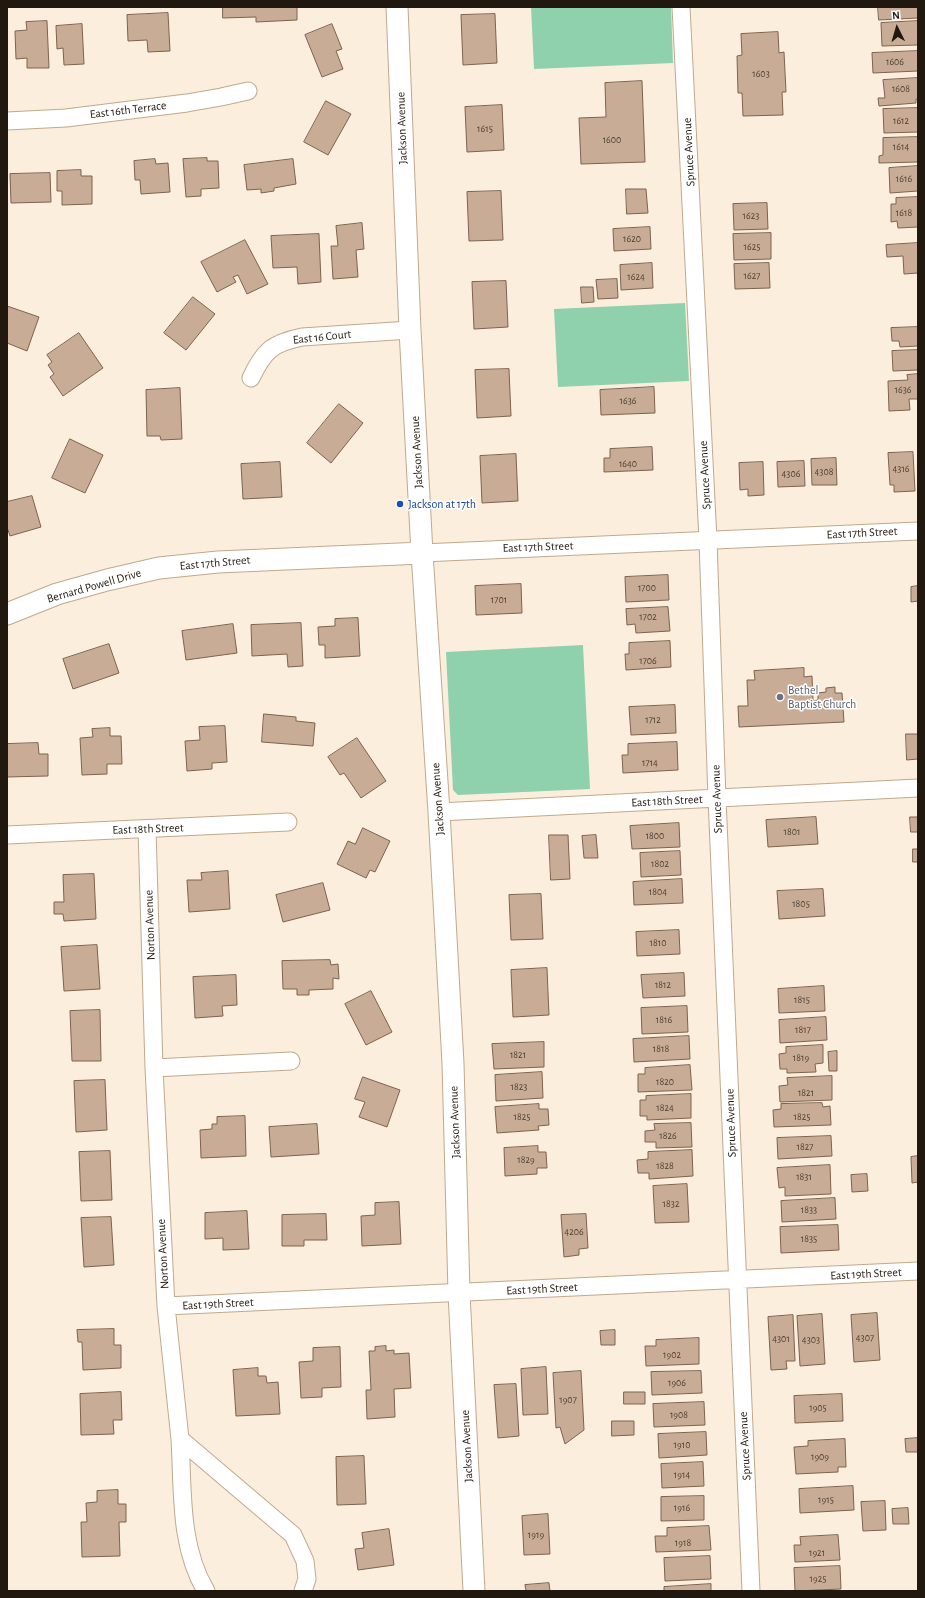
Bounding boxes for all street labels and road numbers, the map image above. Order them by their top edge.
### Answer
street label: Jackson Avenue [394,92,410,164]
street label: East 16th Terrace [89,98,167,122]
street label: Spruce Avenue [680,117,698,187]
street label: East 16 Court [292,327,352,347]
street label: Jackson Avenue [408,415,426,489]
street label: Spruce Avenue [696,440,714,510]
street label: East 17th Street [826,524,898,542]
street label: East 17th Street [502,539,574,555]
street label: East 17th Street [179,553,251,573]
street label: Bernard Powell Drive [45,566,143,606]
street label: Jackson Avenue [428,762,448,836]
street label: Spruce Avenue [709,764,725,834]
street label: East 18th Street [631,792,703,810]
street label: East 18th Street [112,821,184,837]
street label: Norton Avenue [142,890,158,960]
street label: Jackson Avenue [447,1086,463,1158]
street label: Spruce Avenue [723,1088,739,1158]
street label: Norton Avenue [154,1219,172,1289]
street label: East 19th Street [830,1265,902,1283]
street label: East 19th Street [506,1280,578,1298]
street label: East 19th Street [182,1295,254,1313]
street label: Jackson Avenue [458,1409,476,1483]
street label: Spruce Avenue [736,1411,754,1481]

